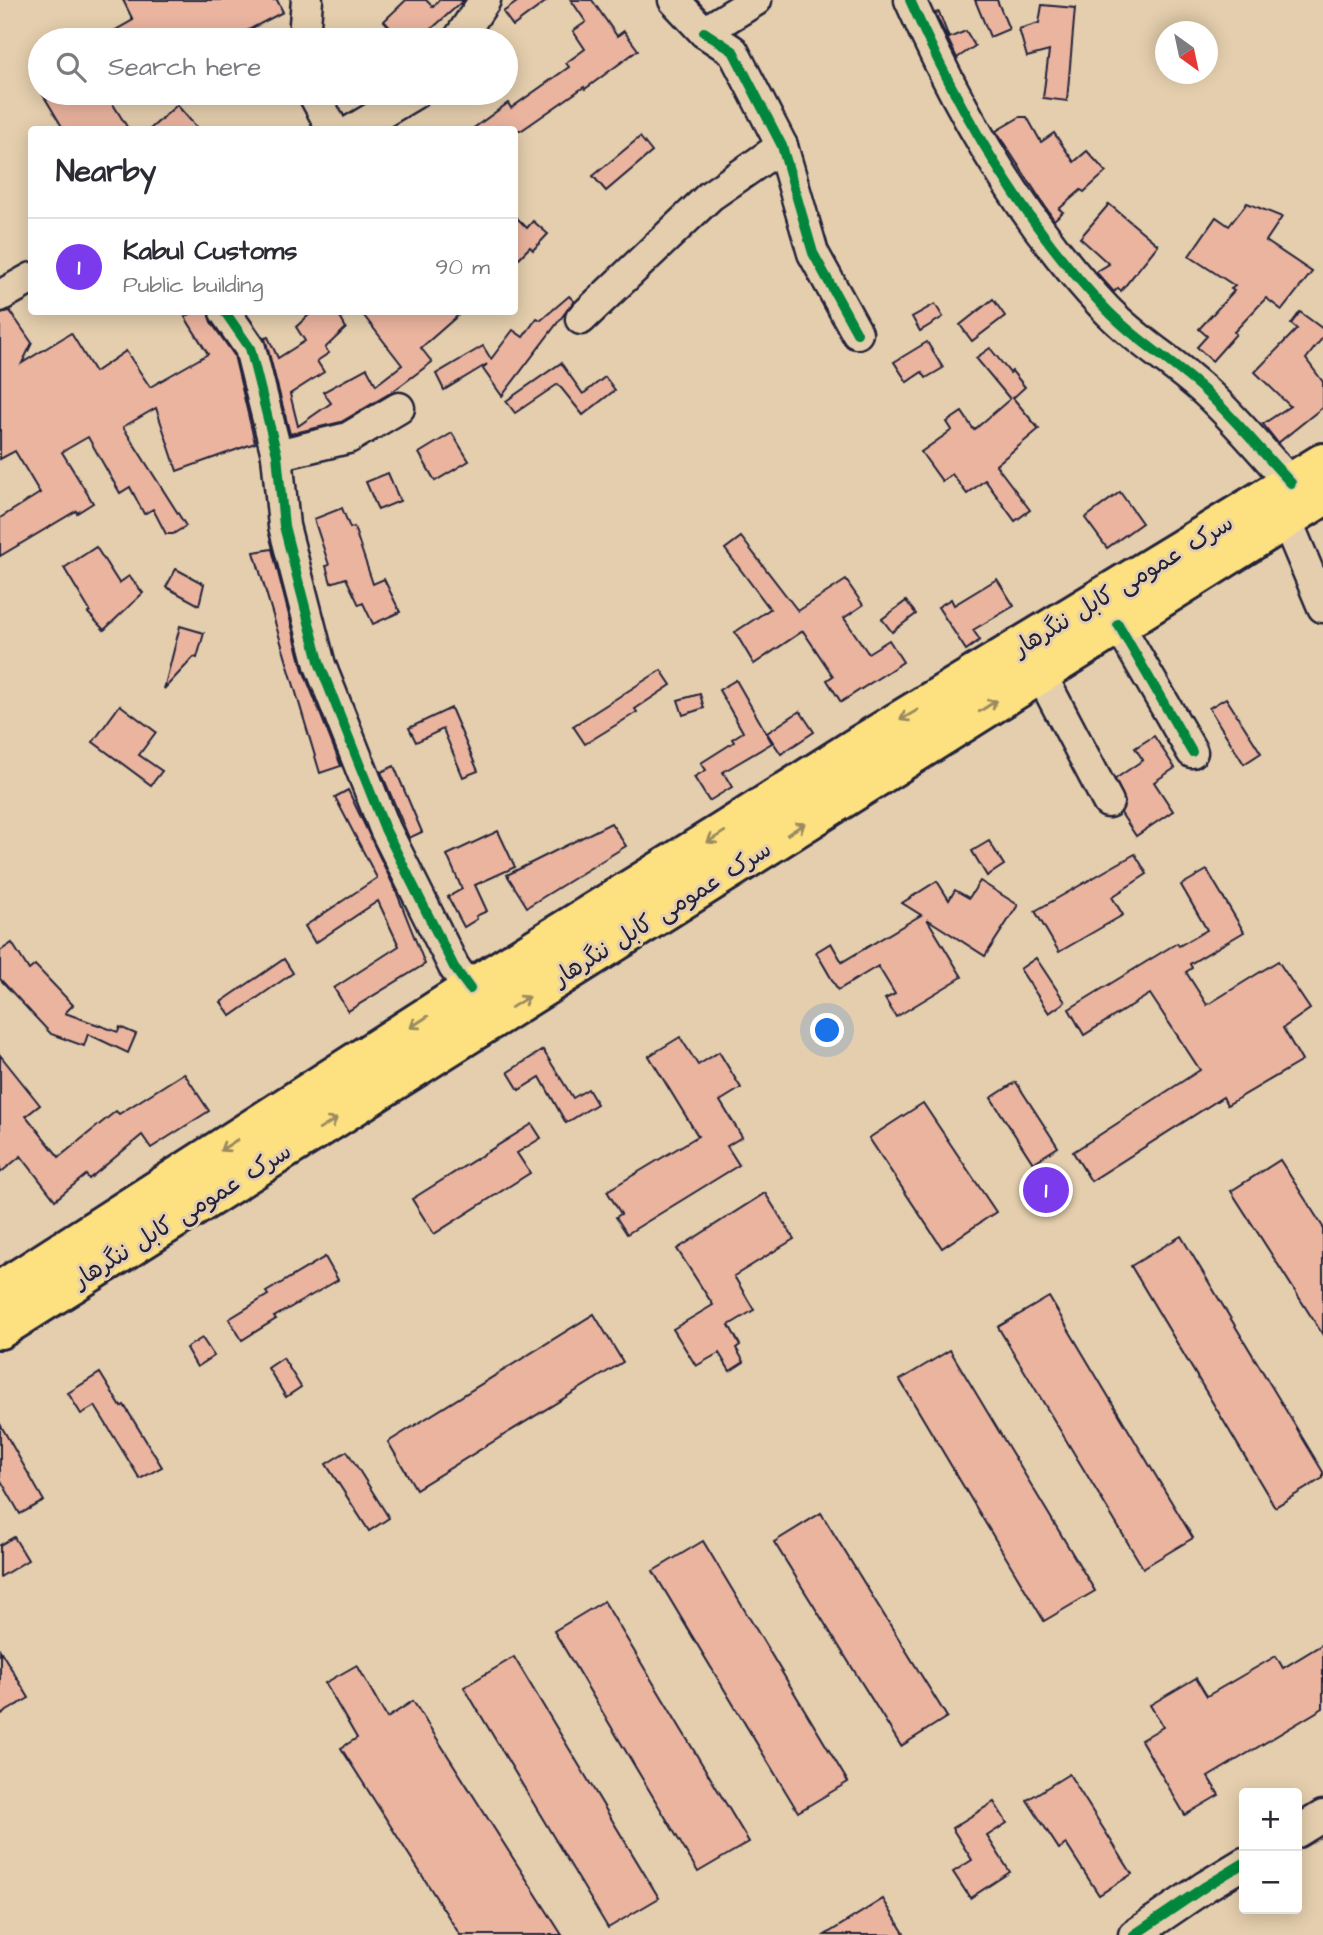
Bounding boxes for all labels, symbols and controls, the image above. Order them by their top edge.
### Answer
north arrow [1155,21,1218,84]
search box [28,28,518,105]
icon: search [52,48,90,86]
text: Search here [108,49,261,85]
text: Nearby [56,151,156,193]
text: Kabul Customs [123,233,297,269]
text: 1 [78,251,80,283]
text: 90 m [435,251,490,283]
text: Public building [123,269,263,301]
street label: سرک عمومی کابل ننگرهار [1005,506,1240,666]
one-way arrow [977,699,997,713]
one-way arrow [899,708,919,722]
one-way arrow [785,821,805,835]
one-way arrow [707,830,727,844]
street label: سرک عمومی کابل ننگرهار [545,833,778,996]
one-way arrow [510,995,530,1009]
your location [810,1013,844,1047]
one-way arrow [410,1015,430,1029]
one-way arrow [318,1116,337,1131]
street label: سرک عمومی کابل ننگرهار [65,1135,298,1298]
one-way arrow [219,1139,239,1153]
pin: 1 [1023,1164,1069,1216]
map controls [1239,1788,1302,1914]
button: + [1239,1788,1302,1851]
button: − [1239,1851,1302,1914]

